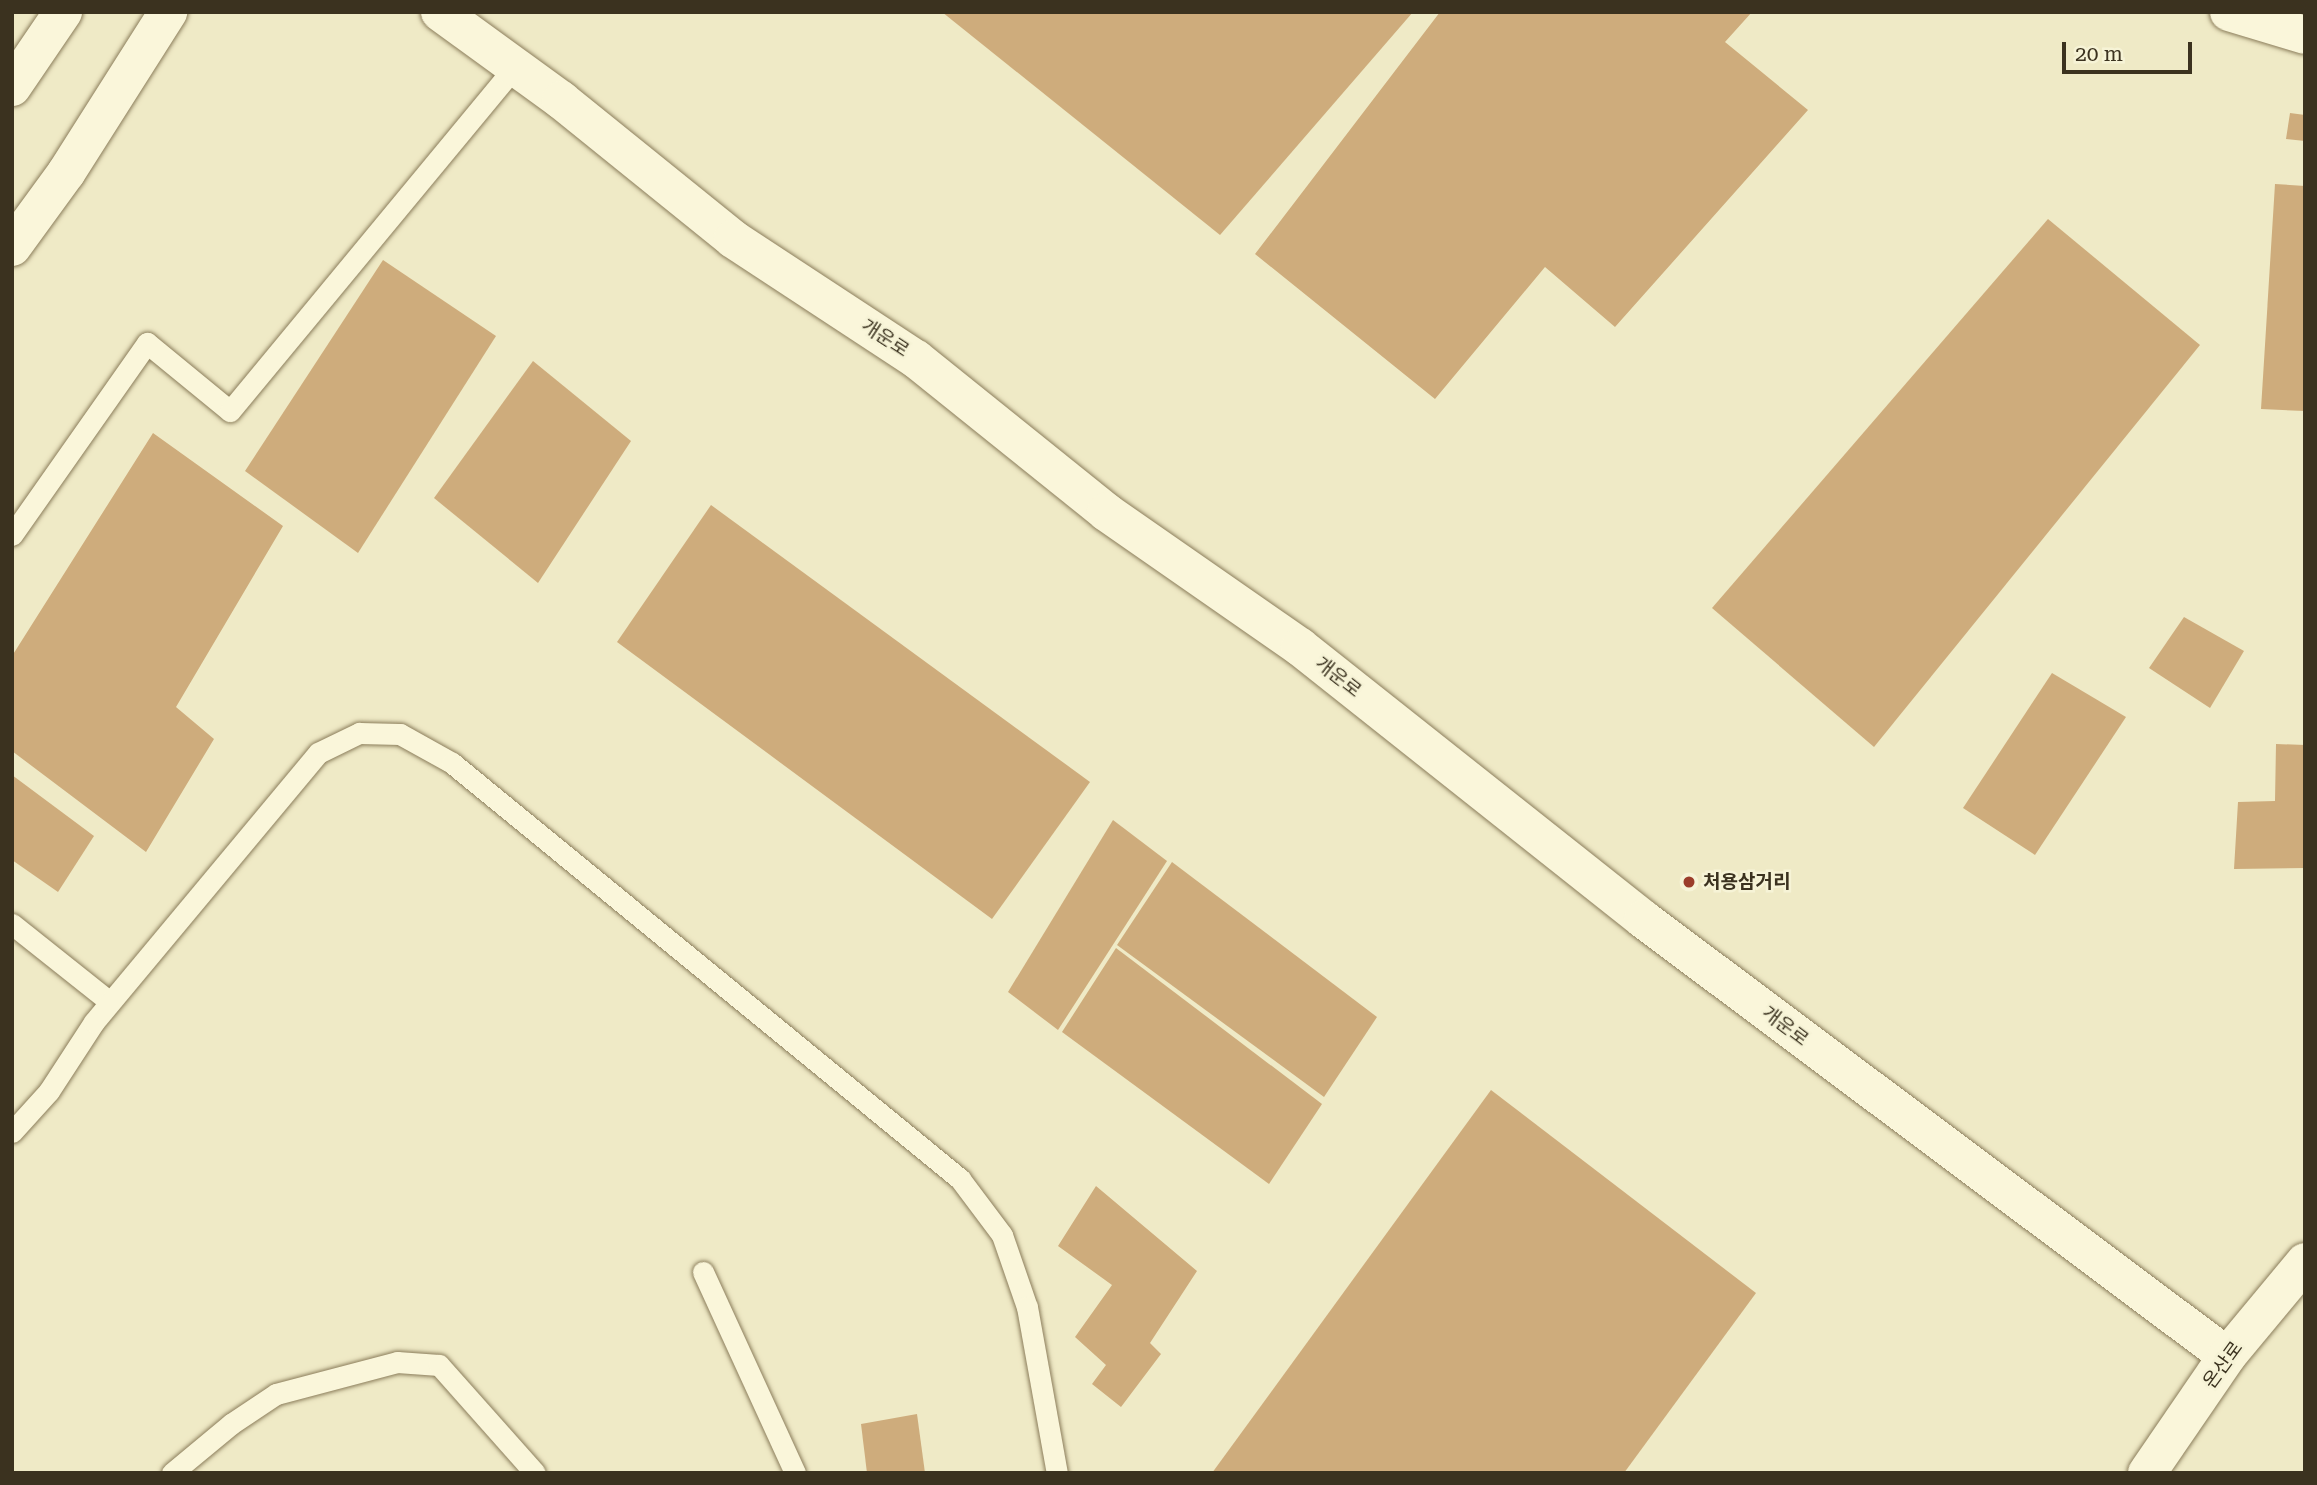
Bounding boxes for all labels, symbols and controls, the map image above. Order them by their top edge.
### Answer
scale bar [2065,28,2194,72]
text: 20 m [2075,42,2123,66]
street label: 개운로 [857,314,913,362]
street label: 개운로 [1310,652,1366,702]
place label: 처용삼거리 [1703,871,1790,893]
marker: 처용삼거리 [1681,874,1697,890]
street label: 개운로 [1757,1001,1813,1051]
street label: 온산로 [2198,1337,2248,1393]

